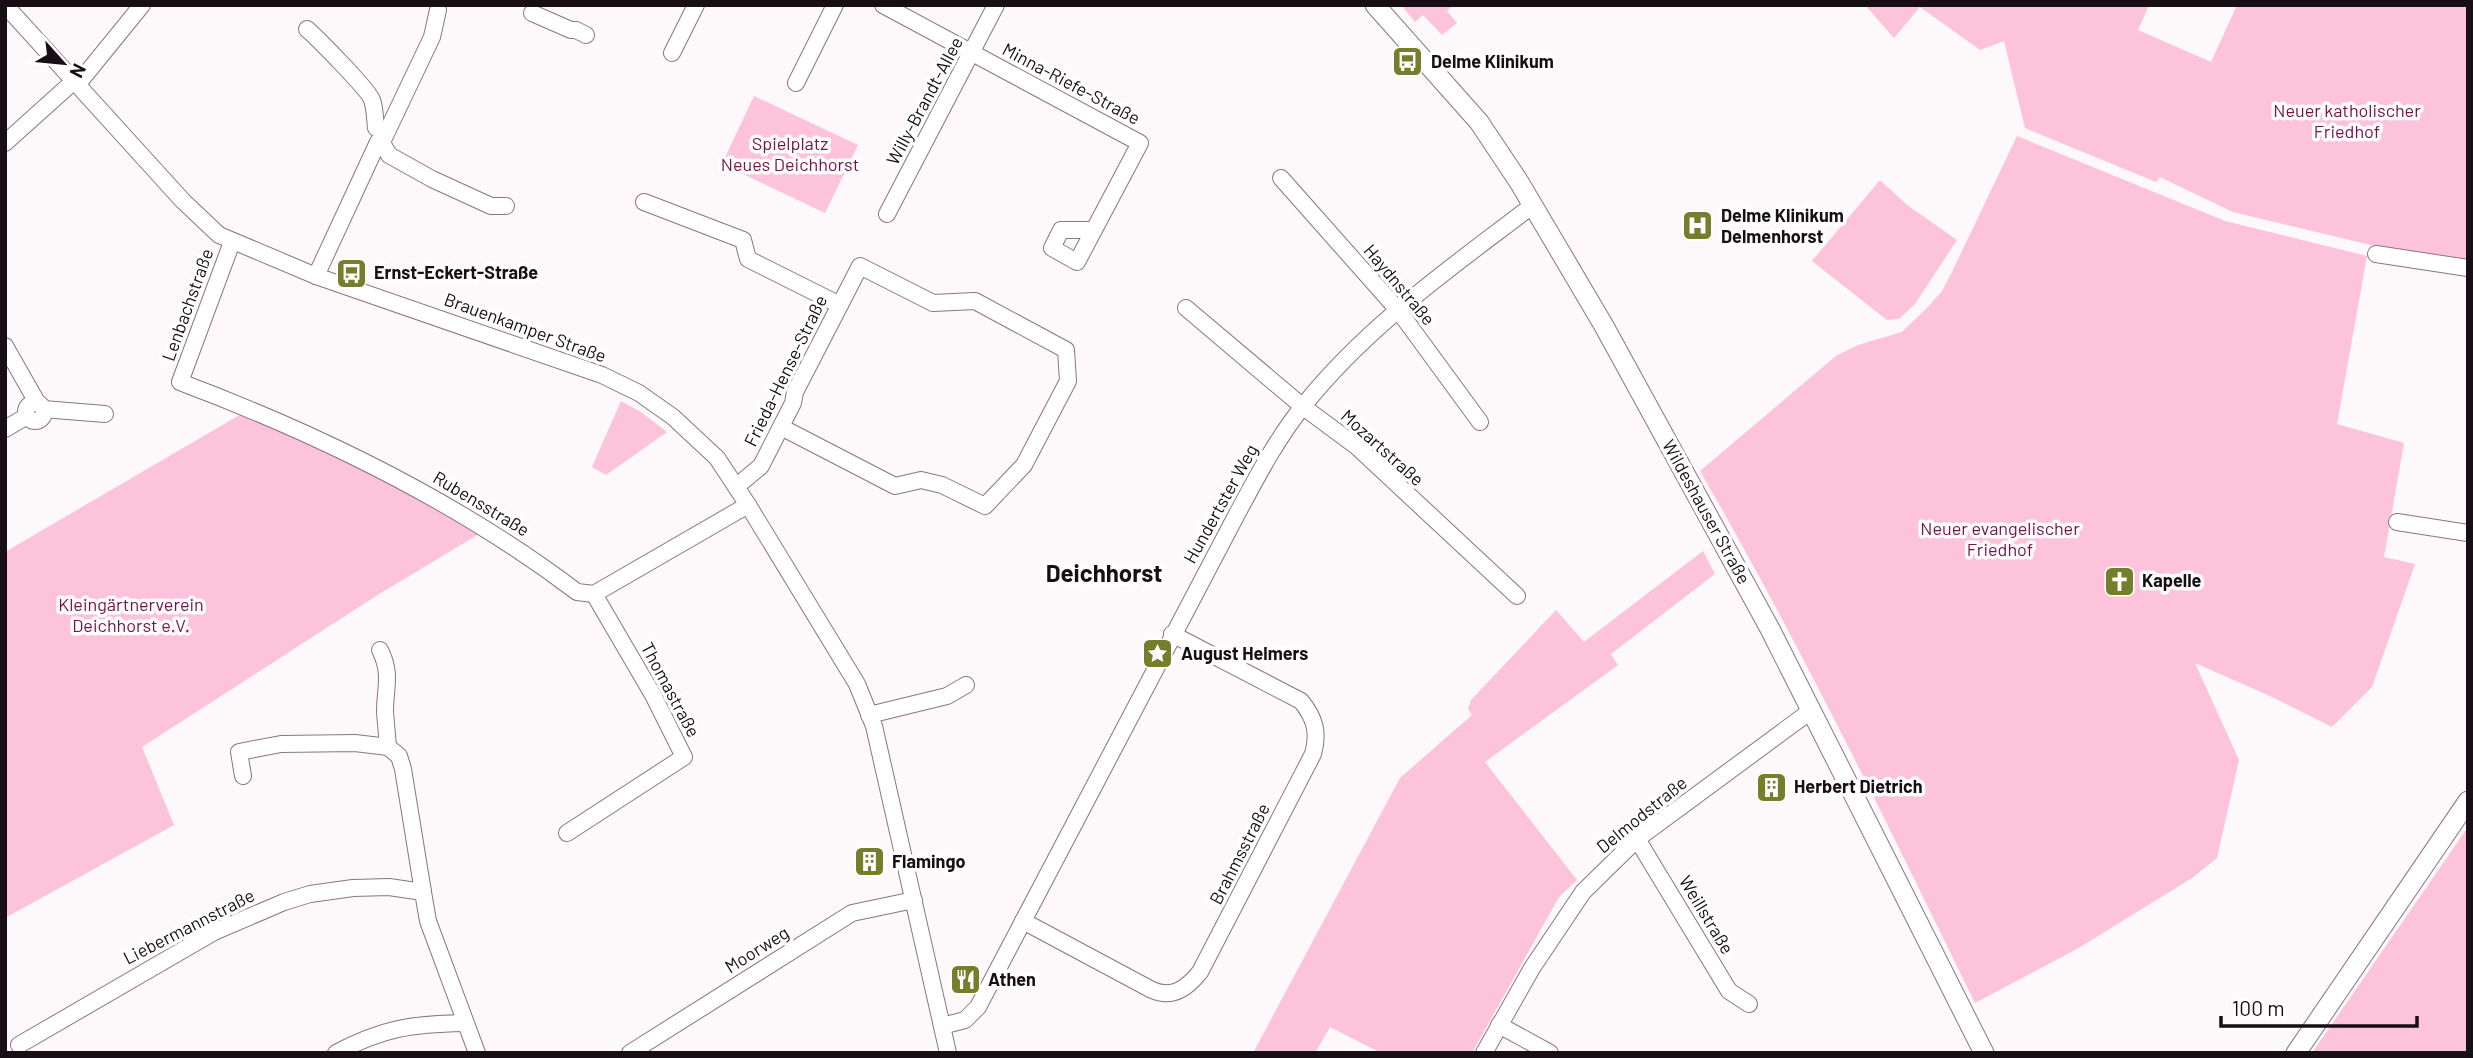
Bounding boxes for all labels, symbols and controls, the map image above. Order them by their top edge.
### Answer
north arrow [28,28,98,98]
street label: Willy-Brandt-Allee [881,33,967,168]
street label: Minna-Riefe-Straße [999,38,1144,129]
bus stop icon: Delme Klinikum [1391,45,1425,79]
place label: Delme Klinikum [1431,50,1554,72]
text: N [65,60,92,82]
park label: Neuer katholischer Friedhof [2273,99,2421,142]
park label: Spielplatz Neues Deichhorst [721,132,859,175]
place label: Delme Klinikum Delmenhorst [1721,204,1844,247]
hospital icon: Delme Klinikum Delmenhorst [1681,209,1715,243]
street label: Haydnstraße [1360,239,1440,329]
street label: Lenbachstraße [157,245,218,364]
bus stop icon: Ernst-Eckert-Straße [334,256,368,290]
place label: Ernst-Eckert-Straße [374,261,538,283]
street label: Brauenkamper Straße [441,288,609,367]
street label: Frieda-Hense-Straße [739,291,831,450]
street label: Mozartstraße [1337,404,1429,490]
street label: Wildeshauser Straße [1658,435,1756,588]
street label: Hundertster Weg [1178,440,1262,567]
street label: Rubensstraße [429,466,534,541]
park label: Neuer evangelischer Friedhof [1920,517,2080,560]
district label: Deichhorst [1046,558,1162,587]
church icon: Kapelle [2102,564,2136,598]
place label: Kapelle [2142,569,2202,591]
park label: Kleingärtnerverein Deichhorst e.V. [58,593,204,636]
place icon: August Helmers [1141,637,1175,671]
street label: Thomastraße [637,638,705,741]
place label: August Helmers [1181,642,1308,664]
building icon: Herbert Dietrich [1754,770,1788,804]
street label: Delmodstraße [1592,771,1691,857]
place label: Herbert Dietrich [1794,775,1923,797]
street label: Brahmsstraße [1204,799,1274,908]
building icon: Flamingo [852,845,886,879]
place label: Flamingo [892,850,965,872]
street label: Weillstraße [1675,871,1739,958]
street label: Liebermannstraße [119,884,258,969]
street label: Moorweg [720,921,793,977]
restaurant icon: Athen [948,963,982,997]
place label: Athen [988,968,1036,990]
scale bar [2221,984,2417,1028]
text: 100 m [2232,995,2285,1020]

